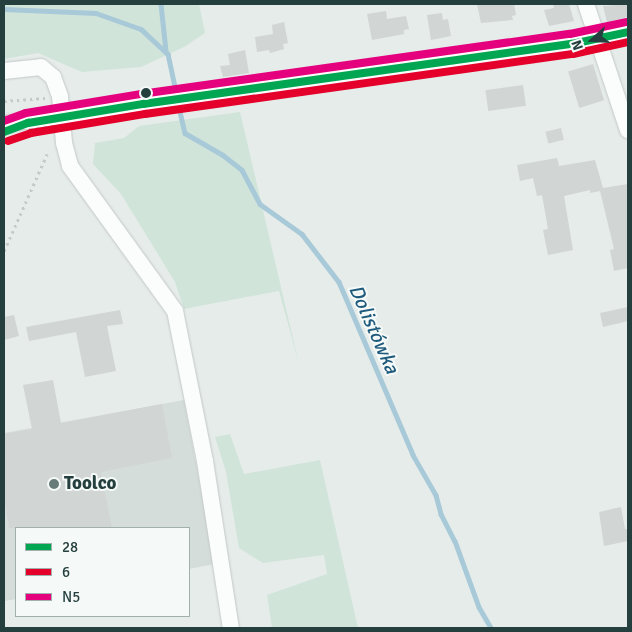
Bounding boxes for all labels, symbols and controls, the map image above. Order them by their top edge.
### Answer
north arrow [567,15,617,65]
text: N [568,38,587,52]
unlabelled marker [141,88,151,98]
water label: Dolistówka [344,281,404,377]
place label: Toolco [64,473,116,495]
marker: Toolco [48,478,60,490]
legend [15,527,190,617]
text: 28 [62,538,78,556]
text: 6 [62,563,70,581]
text: N5 [62,588,80,606]

